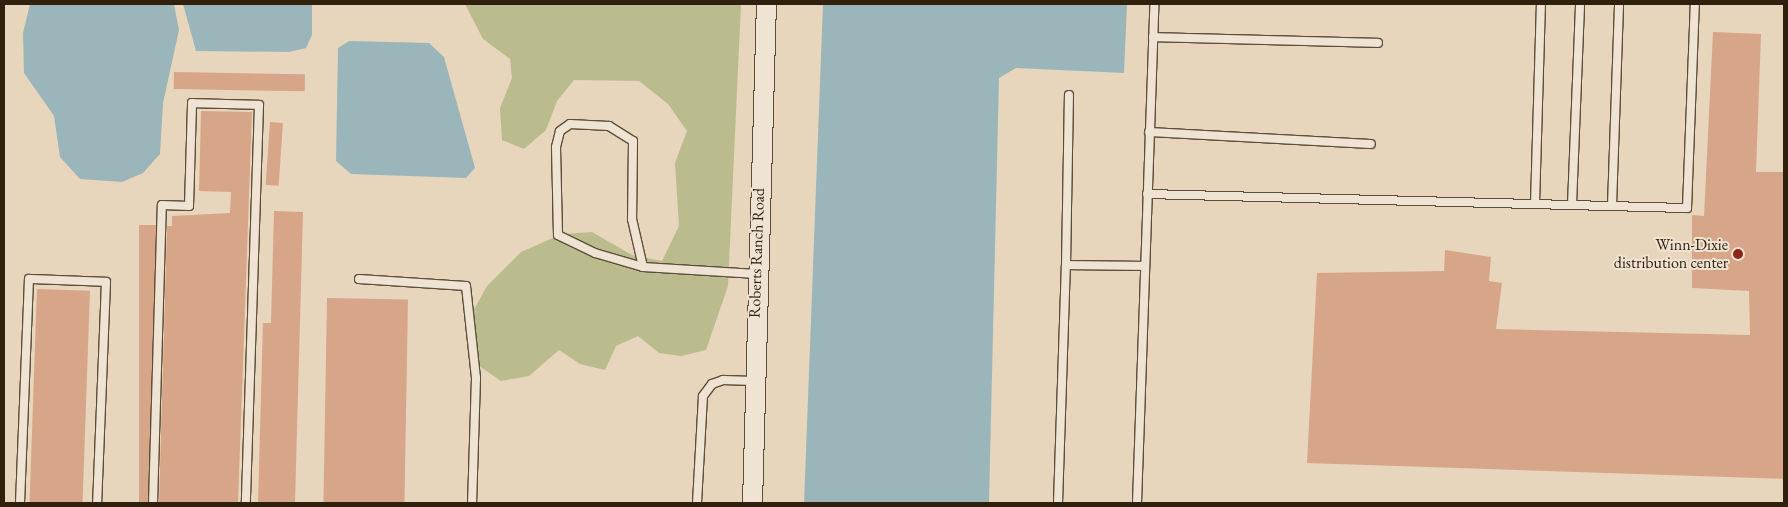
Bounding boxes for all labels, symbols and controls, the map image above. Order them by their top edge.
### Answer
street label: Roberts Ranch Road [745,188,769,318]
place label: Winn-Dixie distribution center [1614,235,1728,273]
marker: Winn-Dixie distribution center [1732,248,1744,260]

